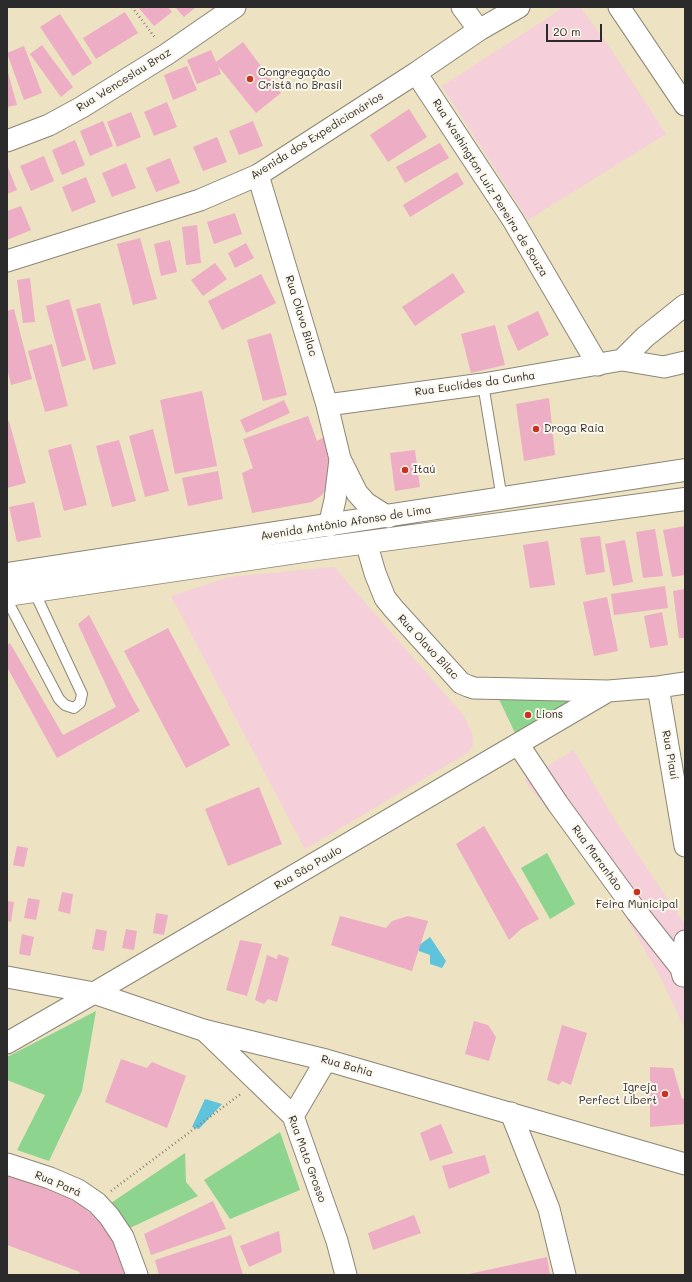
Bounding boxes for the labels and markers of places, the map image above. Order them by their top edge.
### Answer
place label: Congregação Cristã no Brasil [258,66,342,92]
marker: Congregação Cristã no Brasil [245,74,255,84]
place label: Droga Raia [544,422,604,436]
marker: Droga Raia [531,424,541,434]
place label: Itaú [413,463,436,477]
marker: Itaú [400,465,410,475]
place label: Lions [536,708,563,722]
marker: Lions [523,710,533,720]
marker: Feira Municipal [632,887,642,897]
place label: Feira Municipal [596,898,678,912]
place label: Igreja Perfect Libert [579,1081,657,1107]
marker: Igreja Perfect Libert [660,1089,670,1099]

